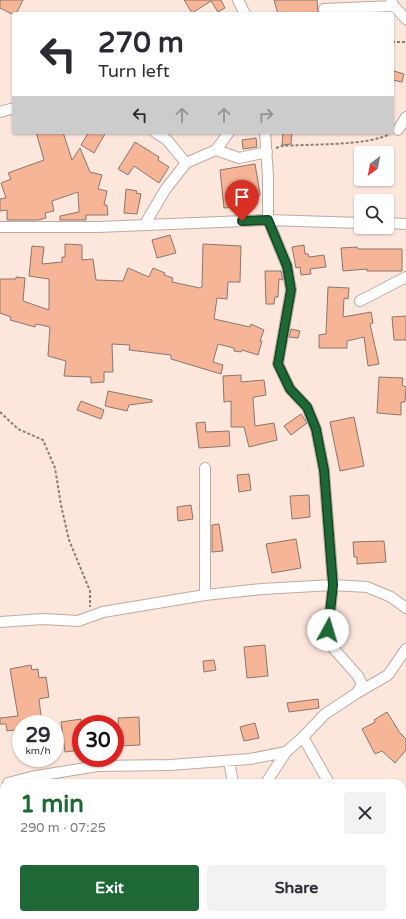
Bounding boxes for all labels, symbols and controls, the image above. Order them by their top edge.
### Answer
text: 270 m [98,26,184,60]
icon: left [32,28,84,80]
text: Turn left [98,60,170,82]
icon: left [129,104,151,126]
icon: ahead [171,104,193,126]
icon: ahead [213,104,235,126]
icon: right [255,104,277,126]
north arrow [354,146,394,186]
map controls [354,146,394,234]
pin [225,180,259,221]
icon: arrive [231,186,253,208]
button: search [354,194,394,234]
position arrow [307,609,349,651]
speed limit sign: 30 [72,715,124,767]
text: 29 [25,724,51,748]
text: km/h [25,745,51,757]
text: 1 min [20,790,84,819]
button: close [344,792,386,834]
text: 290 m · 07:25 [20,820,106,836]
button: Exit [20,865,199,911]
button: Share [207,865,386,911]

